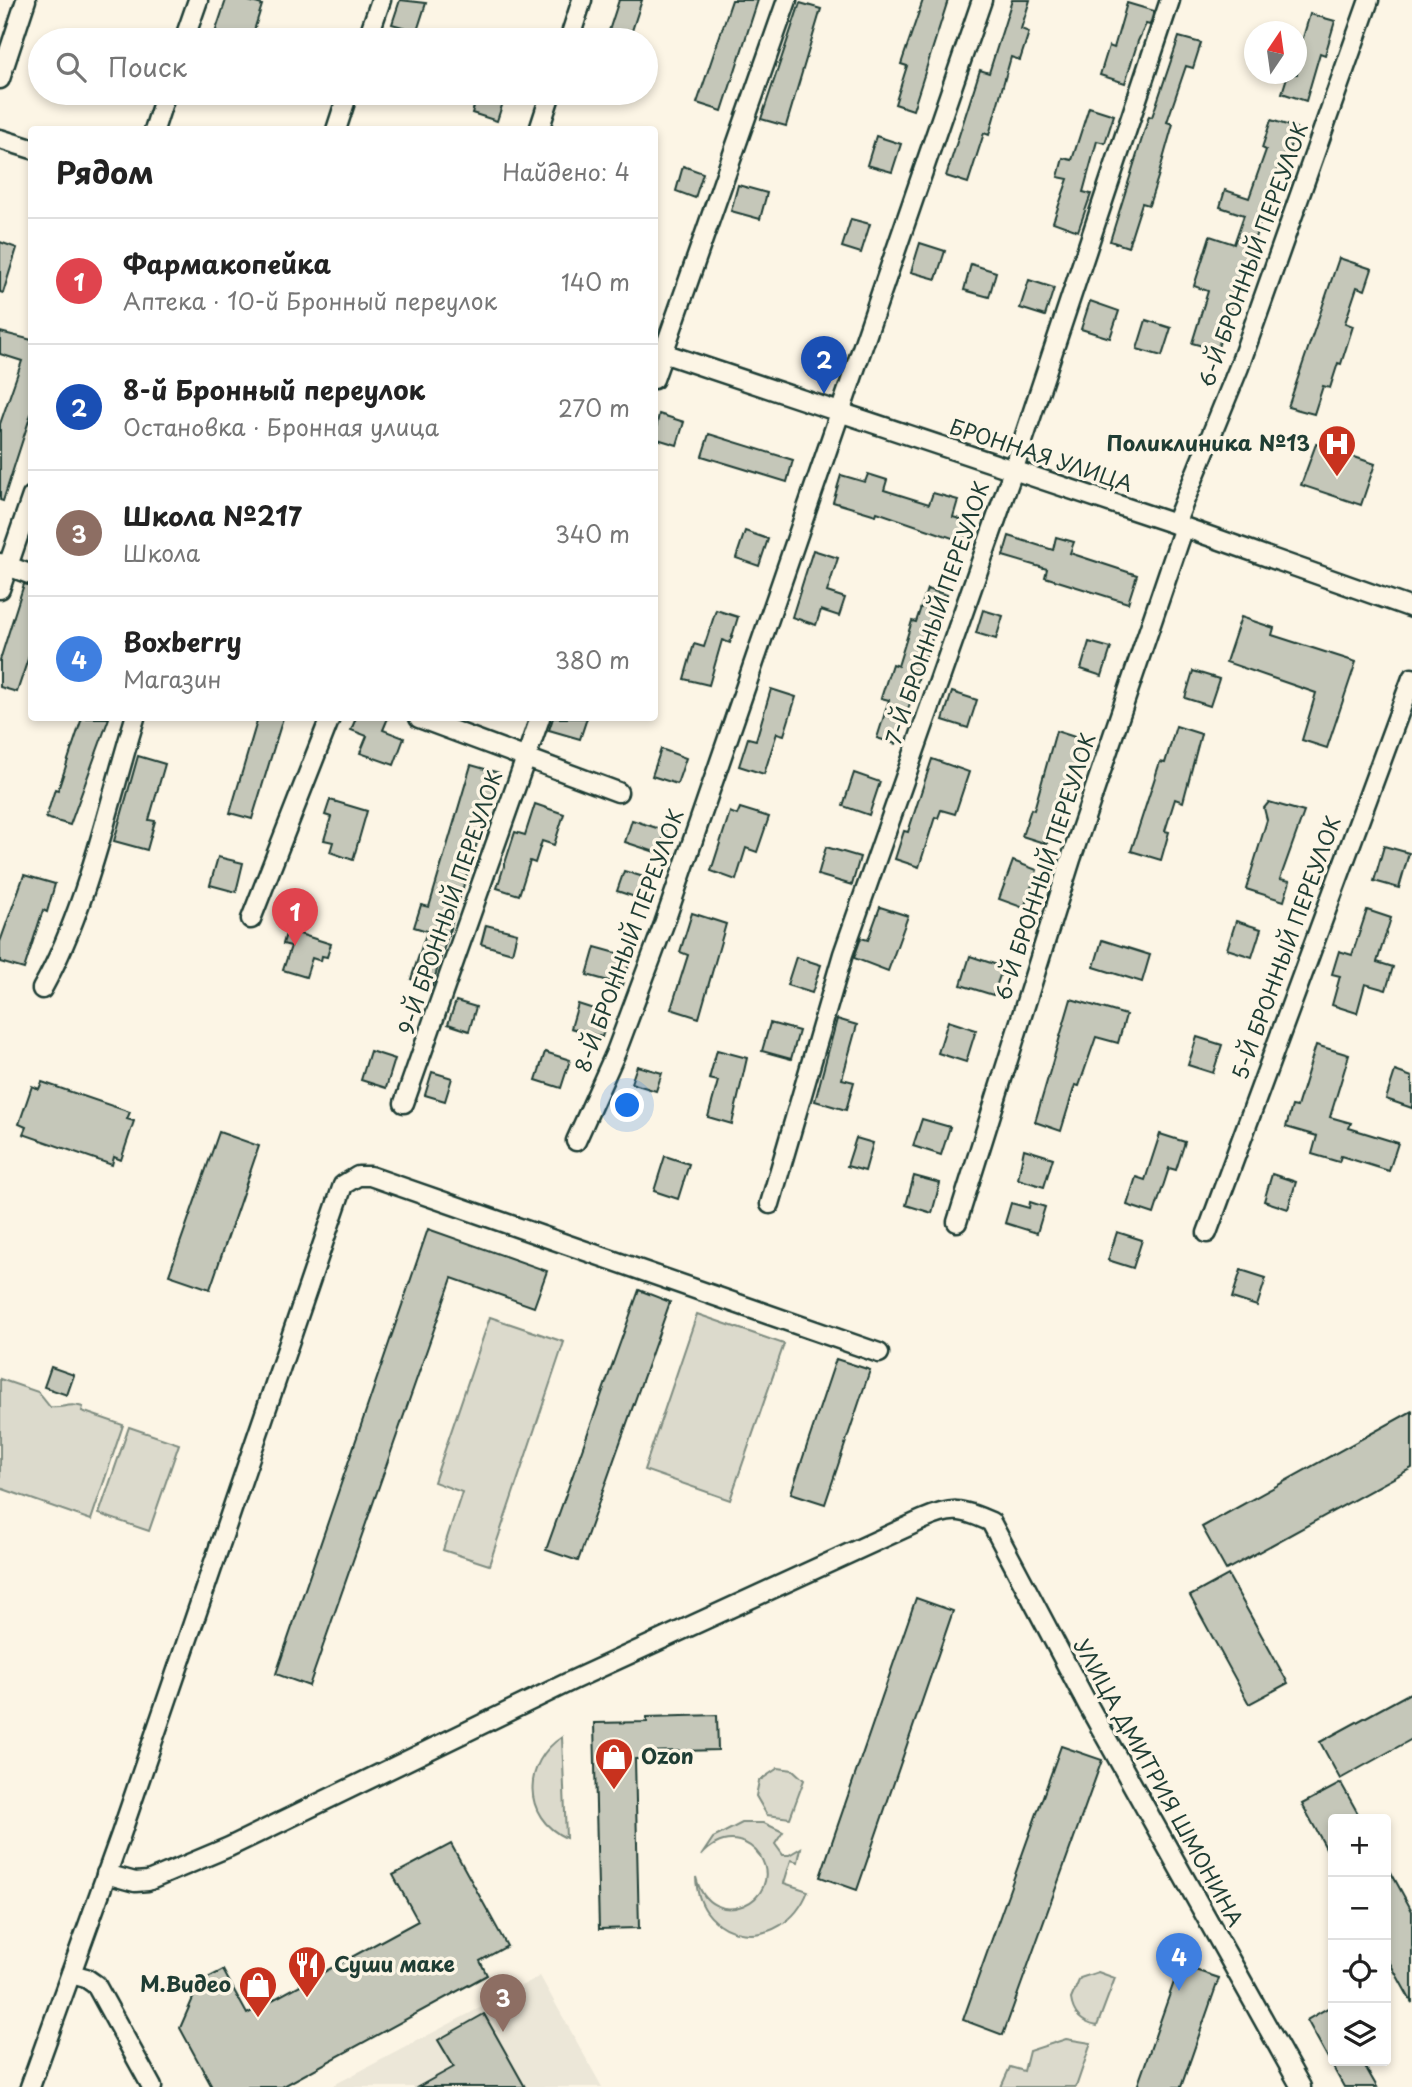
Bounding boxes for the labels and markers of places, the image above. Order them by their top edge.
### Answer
pin: 2 [801,336,847,394]
hospital icon: Поликлиника №13 [1316,423,1358,478]
place label: Поликлиника №13 [1107,426,1310,458]
pin: 1 [272,888,318,946]
shop icon: Ozon [593,1736,635,1791]
place label: Ozon [641,1739,694,1771]
pin: 4 [1156,1933,1202,1991]
restaurant icon: Суши маке [286,1944,328,1999]
place label: Суши маке [334,1947,455,1979]
shop icon: М.Видео [237,1964,279,2019]
place label: М.Видео [140,1967,231,1999]
pin: 3 [480,1974,526,2032]

